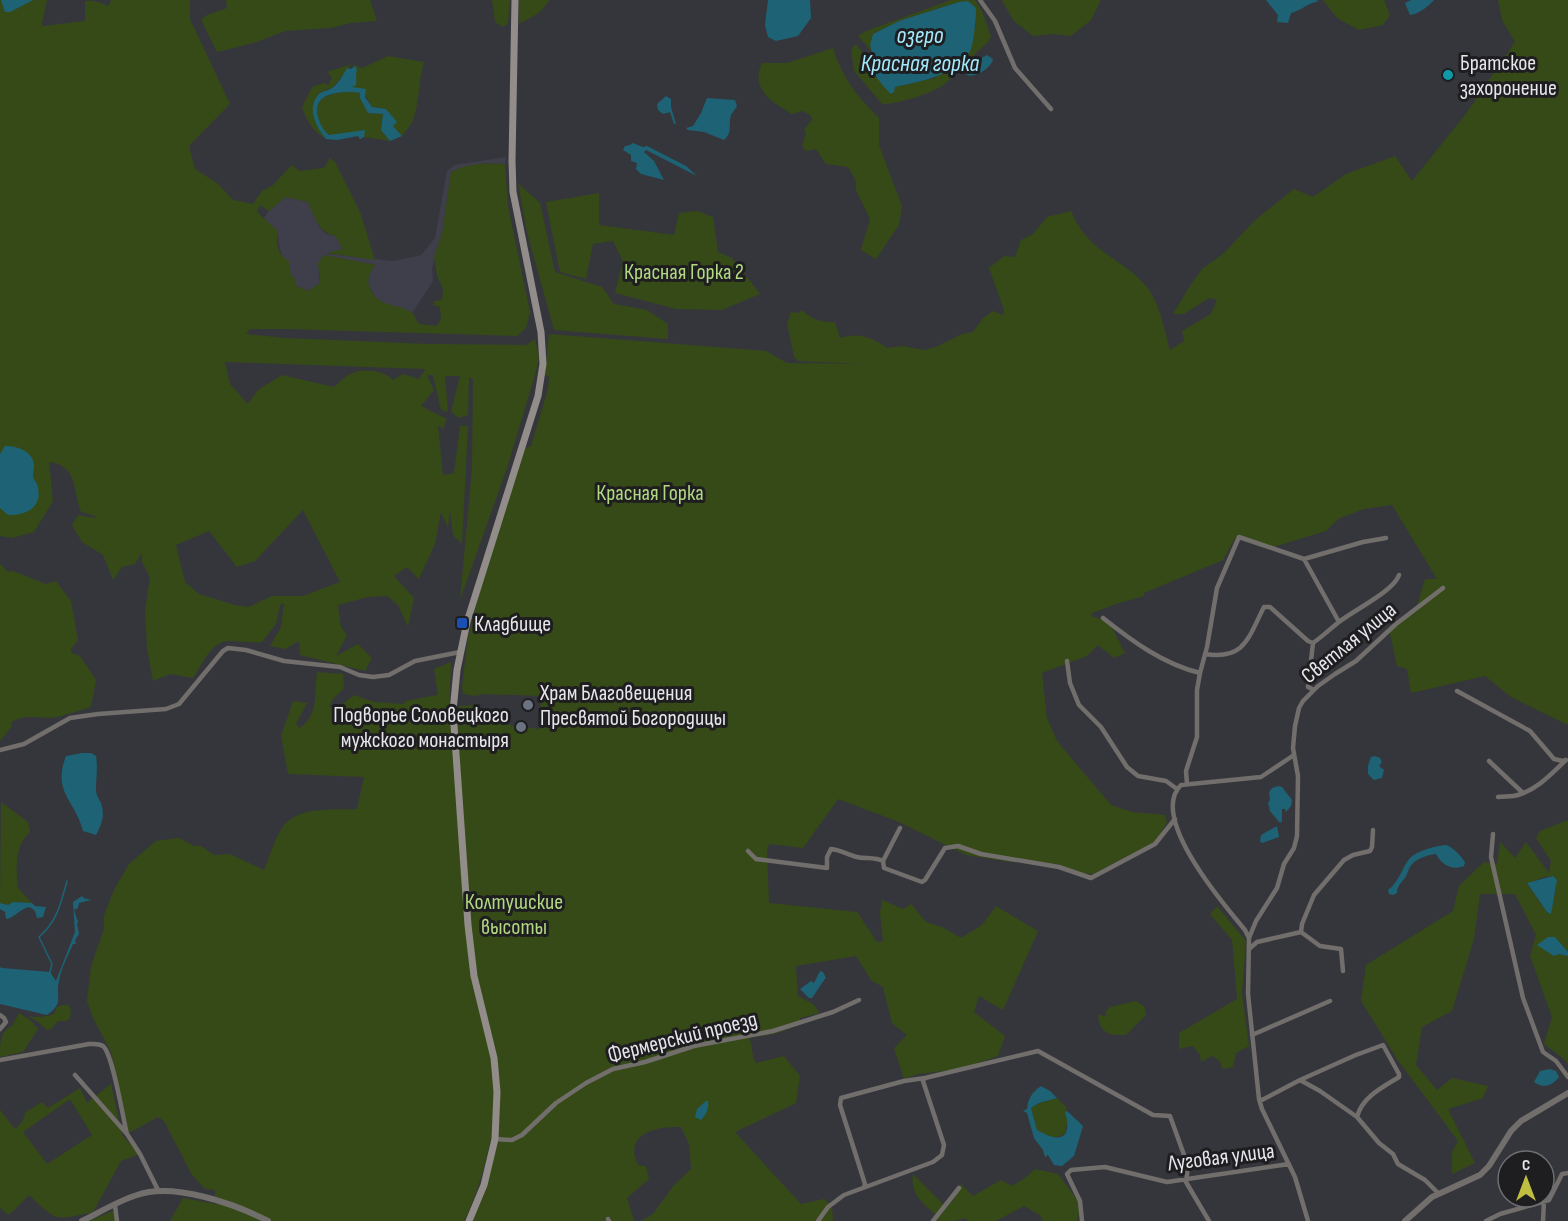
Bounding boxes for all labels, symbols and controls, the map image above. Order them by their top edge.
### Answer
water label: озеро Красная горка [861,21,979,78]
place label: Братское захоронение [1460,50,1557,102]
marker: Братское захоронение [1441,68,1455,82]
park label: Красная Горка 2 [624,259,744,286]
park label: Красная Горка [596,480,704,507]
street label: Светлая улица [1296,597,1402,690]
place label: Кладбище [474,611,551,638]
marker: Кладбище [455,616,469,630]
place label: Храм Благовещения Пресвятой Богородицы [539,680,726,732]
marker: Храм Благовещения Пресвятой Богородицы [521,698,535,712]
place label: Подворье Соловецкого мужского монастыря [333,702,509,754]
marker: Подворье Соловецкого мужского монастыря [514,720,528,734]
park label: Колтушские высоты [465,889,563,941]
street label: Фермерский проезд [605,1006,760,1069]
street label: Луговая улица [1165,1138,1276,1178]
north arrow [1496,1149,1556,1209]
text: С [1522,1156,1530,1175]

